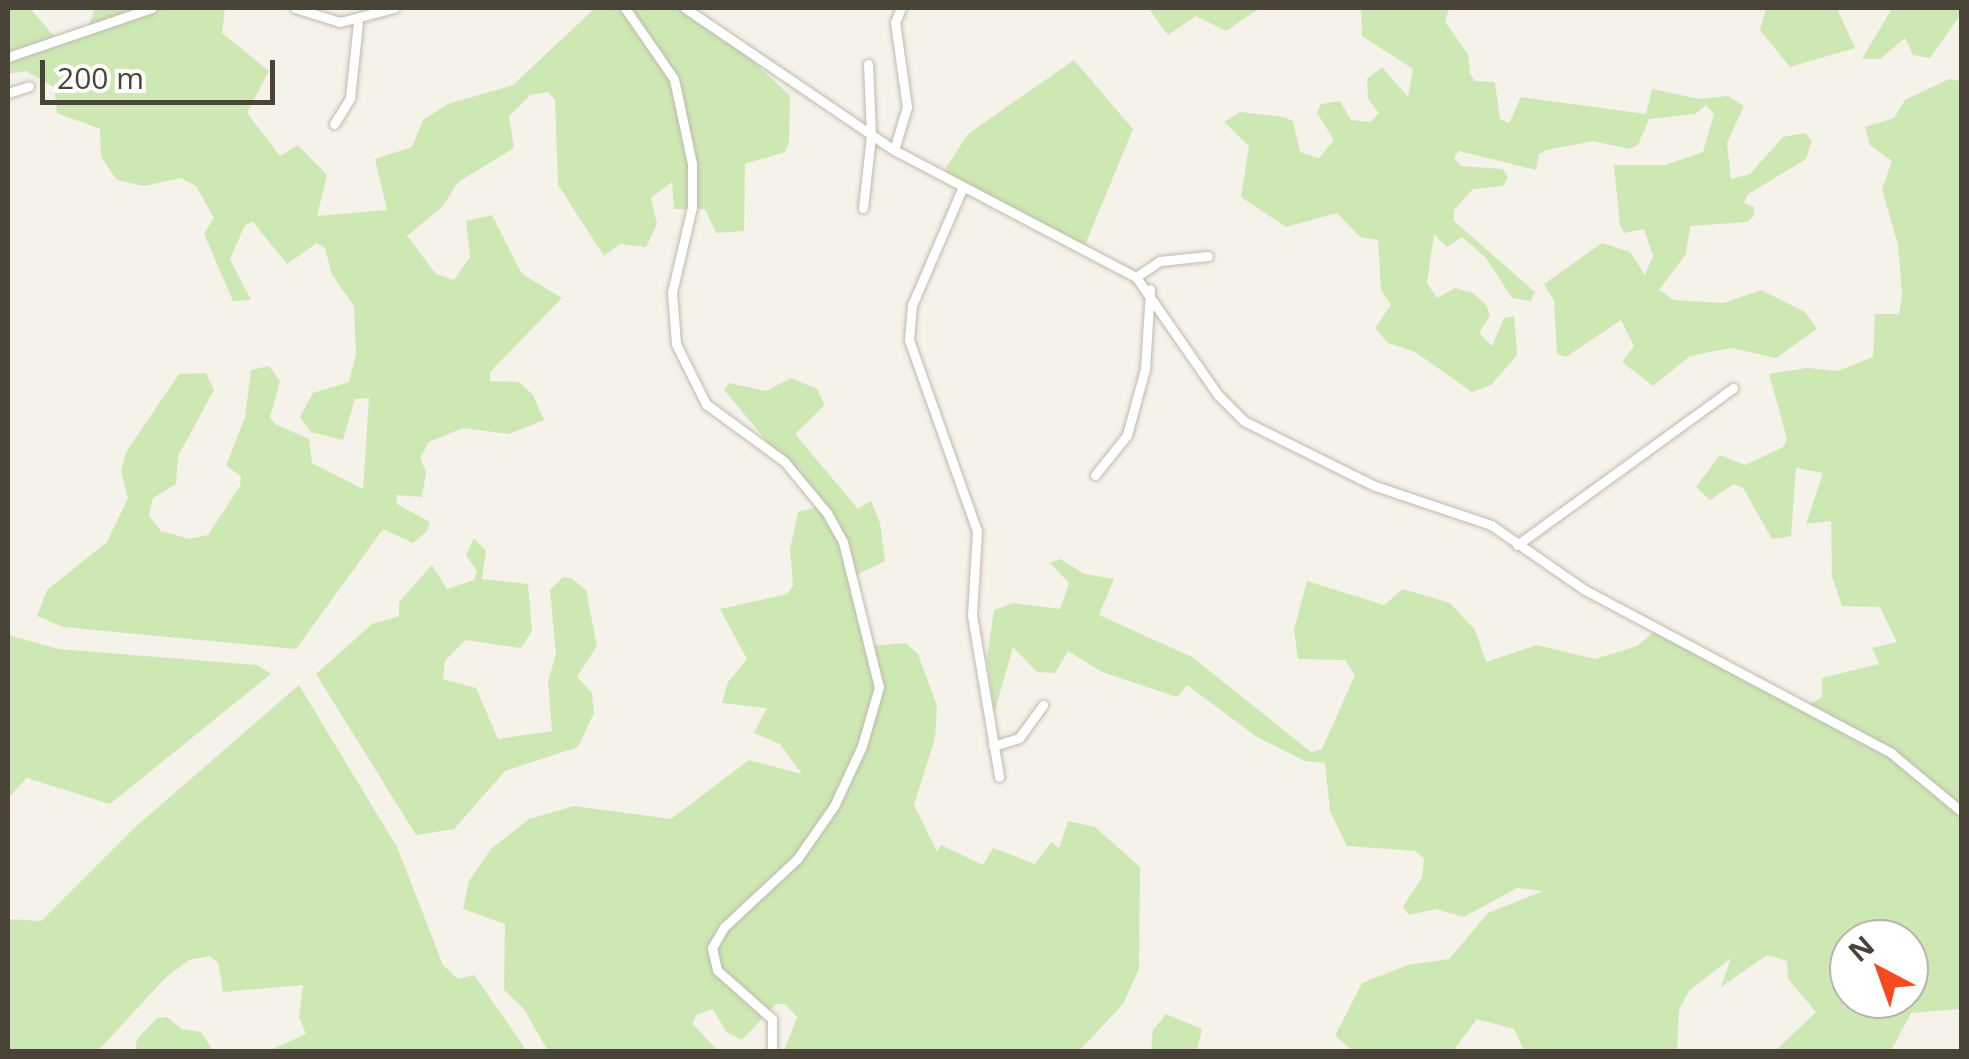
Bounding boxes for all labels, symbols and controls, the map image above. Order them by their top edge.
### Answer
scale bar [45,40,280,102]
text: 200 m [57,57,144,98]
north arrow [1829,919,1929,1019]
text: N [1840,926,1882,970]

